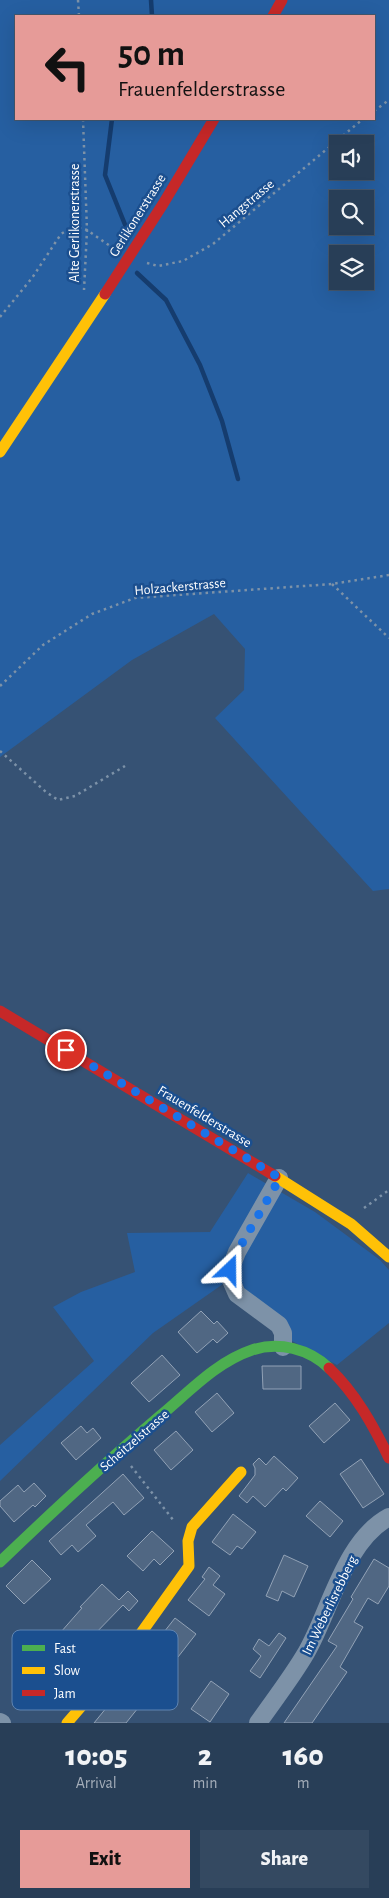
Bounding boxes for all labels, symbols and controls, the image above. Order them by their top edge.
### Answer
icon: left [35,35,100,100]
text: 50 m [118,37,185,72]
text: Frauenfelderstrasse [118,78,285,100]
map controls [329,135,374,290]
button: sound [329,135,374,180]
street label: Alte Gerlikonerstrasse [68,164,82,282]
street label: Gerlikonerstrasse [107,172,169,259]
street label: Hangstrasse [216,177,277,231]
button: search [329,190,374,235]
button: layers [329,245,374,290]
street label: Holzackerstrasse [134,576,226,598]
pin [45,1029,87,1071]
icon: arrive [52,1036,80,1064]
street label: Frauenfelderstrasse [155,1083,254,1150]
position arrow [203,1243,255,1295]
street label: Scheitzelstrasse [98,1407,172,1474]
street label: Im Weberlisrebberg [300,1553,360,1657]
legend [12,1630,178,1710]
text: Fast [54,1642,76,1656]
text: Slow [54,1664,81,1678]
text: Jam [54,1687,76,1701]
text: 10:05 [65,1741,127,1771]
text: 2 [198,1741,212,1771]
text: 160 [283,1741,324,1771]
text: Arrival [76,1775,117,1791]
text: min [192,1775,217,1791]
text: m [297,1775,310,1791]
button: Exit [20,1830,190,1888]
button: Share [200,1830,369,1888]

